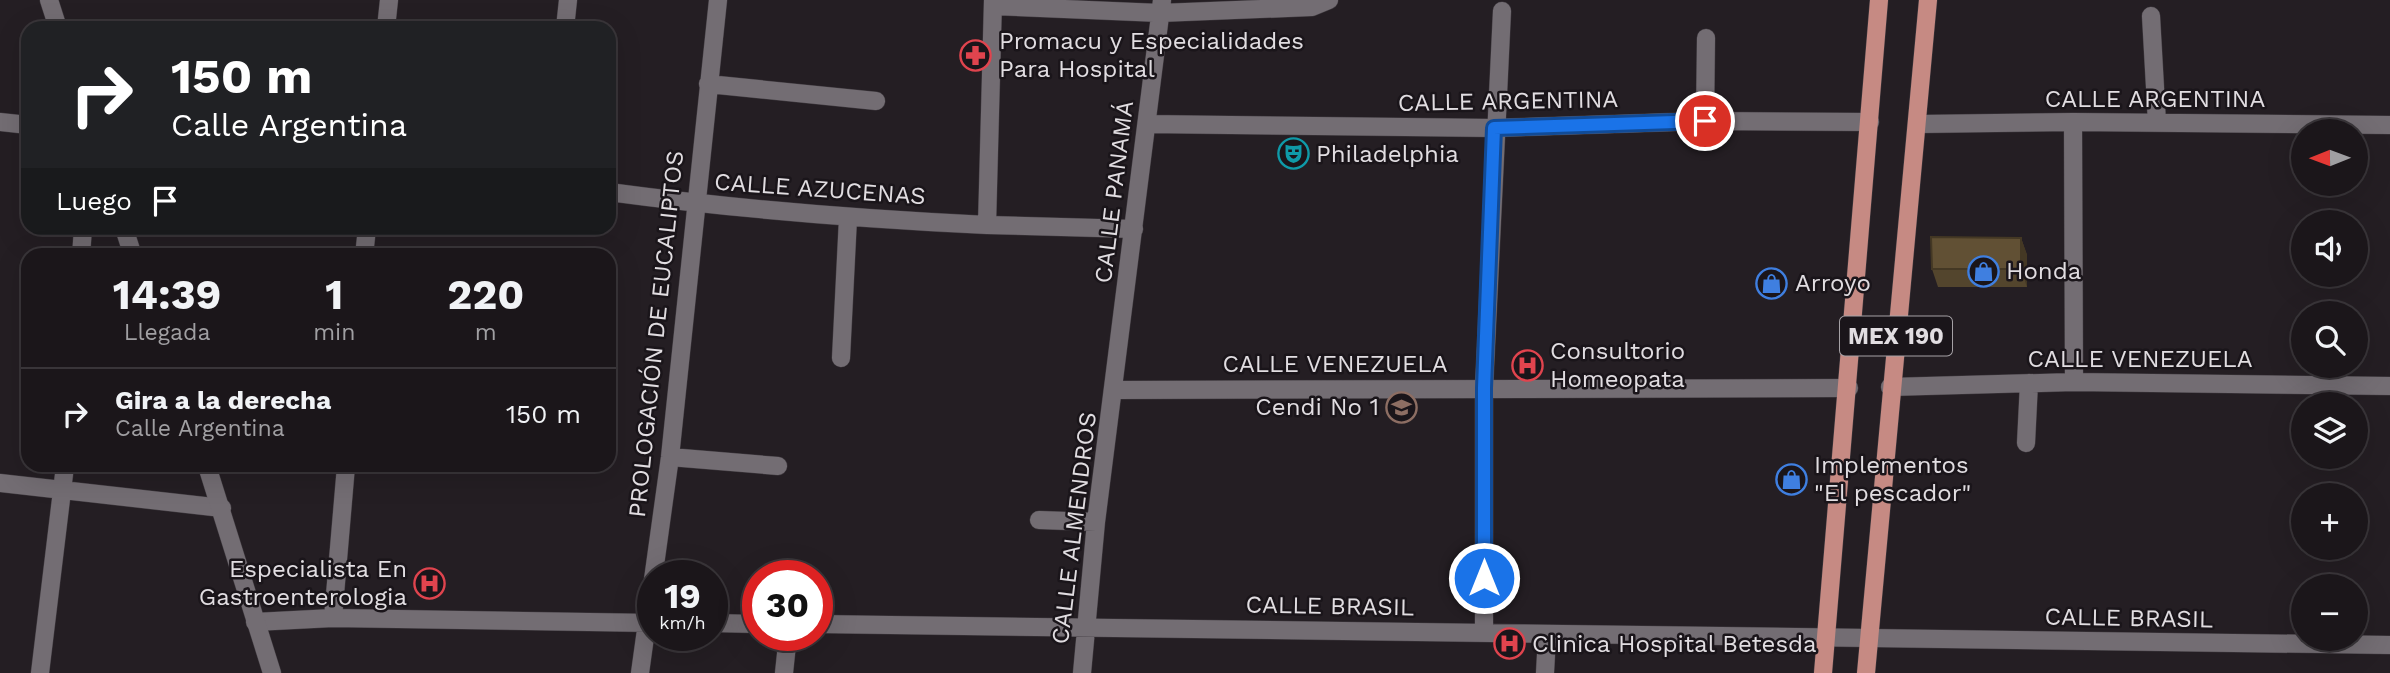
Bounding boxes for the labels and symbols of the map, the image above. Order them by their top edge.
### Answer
place label: Promacu y Especialidades Para Hospital [999,27,1304,83]
pharmacy icon: Promacu y Especialidades Para Hospital [959,38,993,72]
street label: CALLE ARGENTINA [1397,85,1619,117]
street label: CALLE ARGENTINA [2045,85,2265,113]
pin [1675,91,1735,151]
street label: CALLE PANAMÁ [1089,99,1139,285]
north arrow [2291,119,2368,196]
theatre icon: Philadelphia [1276,137,1310,171]
place label: Philadelphia [1316,140,1459,168]
street label: PROLOGACIÓN DE EUCALIPTOS [623,149,689,519]
street label: CALLE AZUCENAS [713,168,927,210]
shop icon: Honda [1966,254,2000,288]
place label: Honda [2006,257,2081,285]
shop icon: Arroyo [1755,266,1789,300]
place label: Arroyo [1795,269,1871,297]
road number: MEX 190 [1840,316,1952,356]
place label: Consultorio Homeopata [1550,337,1685,393]
street label: CALLE VENEZUELA [2027,345,2253,373]
hospital icon: Consultorio Homeopata [1510,348,1544,382]
street label: CALLE VENEZUELA [1222,350,1448,378]
school or university icon: Cendi No 1 [1385,390,1419,424]
place label: Cendi No 1 [1255,393,1379,421]
street label: CALLE ALMENDROS [1046,410,1102,646]
place label: Implementos "El pescador" [1814,451,1971,507]
shop icon: Implementos "El pescador" [1774,462,1808,496]
position arrow [1447,541,1521,615]
place label: Especialista En Gastroenterologia [199,555,407,611]
speed limit sign: 30 [742,560,833,651]
hospital icon: Especialista En Gastroenterologia [413,566,447,600]
street label: CALLE BRASIL [1245,591,1415,621]
street label: CALLE BRASIL [2044,603,2214,633]
hospital icon: Clinica Hospital Betesda [1492,627,1526,661]
place label: Clinica Hospital Betesda [1532,630,1817,658]

